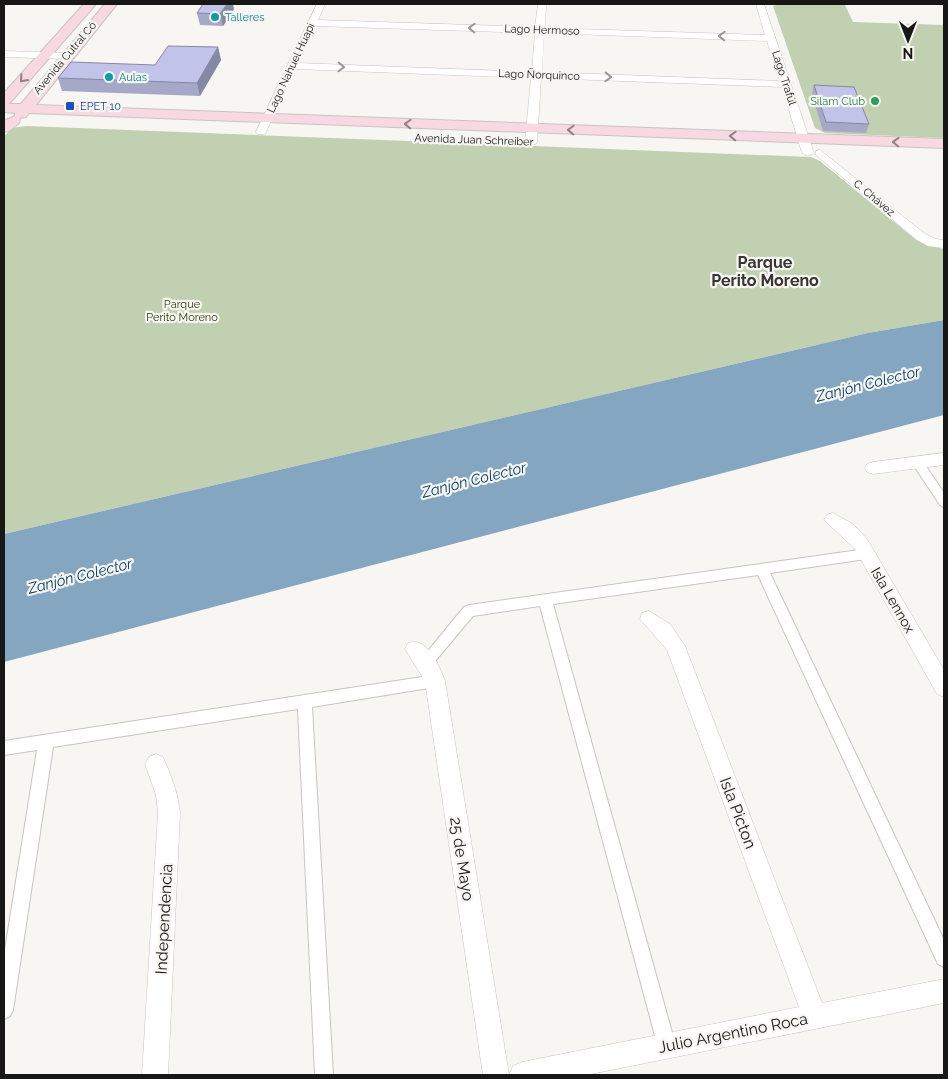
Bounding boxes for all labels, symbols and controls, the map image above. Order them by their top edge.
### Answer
marker: Talleres [209,11,221,23]
place label: Talleres [225,11,264,24]
north arrow [883,15,933,65]
street label: Avenida Cutral Có [31,19,99,97]
street label: Lago Nahuel Huapi [264,21,318,115]
street label: Lago Hermoso [504,22,580,38]
one-way arrow [468,23,476,33]
one-way arrow [718,31,726,41]
text: N [903,45,913,61]
street label: Lago Trafúl [769,49,799,107]
one-way arrow [337,62,345,73]
street label: Lago Ñorquinco [498,66,581,83]
marker: Aulas [103,71,115,83]
place label: Aulas [119,71,147,84]
one-way arrow [605,72,613,83]
one-way arrow [19,74,28,83]
place label: Silam Club [810,95,865,108]
marker: Silam Club [869,95,881,107]
marker: EPET 10 [64,100,76,112]
place label: EPET 10 [80,100,121,113]
one-way arrow [404,118,412,129]
one-way arrow [567,124,575,135]
street label: Avenida Juan Schreiber [414,131,534,149]
one-way arrow [729,131,736,141]
one-way arrow [891,137,899,147]
street label: C. Chávez [851,177,898,219]
district label: Parque Perito Moreno [711,253,819,290]
park label: Parque Perito Moreno [146,298,218,324]
water label: Zanjón Colector [813,362,923,406]
water label: Zanjón Colector [419,458,529,502]
water label: Zanjón Colector [25,554,135,598]
street label: Isla Lennox [868,564,918,636]
street label: Isla Picton [716,775,760,851]
street label: 25 de Mayo [446,816,478,902]
street label: Independencia [152,863,176,975]
street label: Julio Argentino Roca [657,1009,809,1057]

